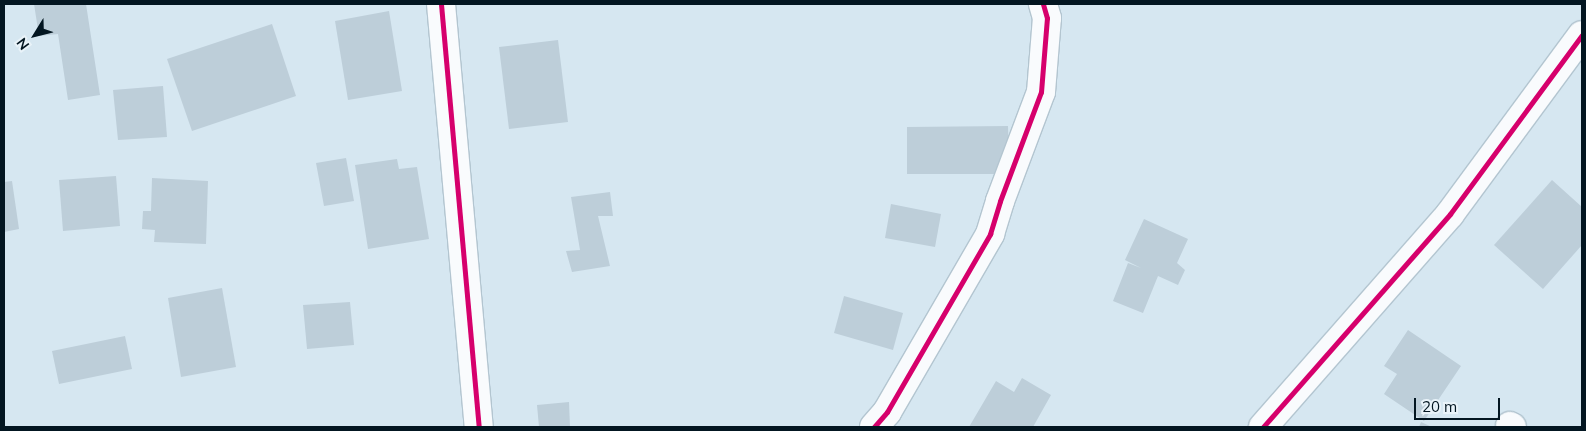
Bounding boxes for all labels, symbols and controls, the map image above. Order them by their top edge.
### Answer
north arrow [10,10,60,60]
text: N [12,34,33,53]
scale bar [1416,388,1502,420]
text: 20 m [1422,397,1457,416]

